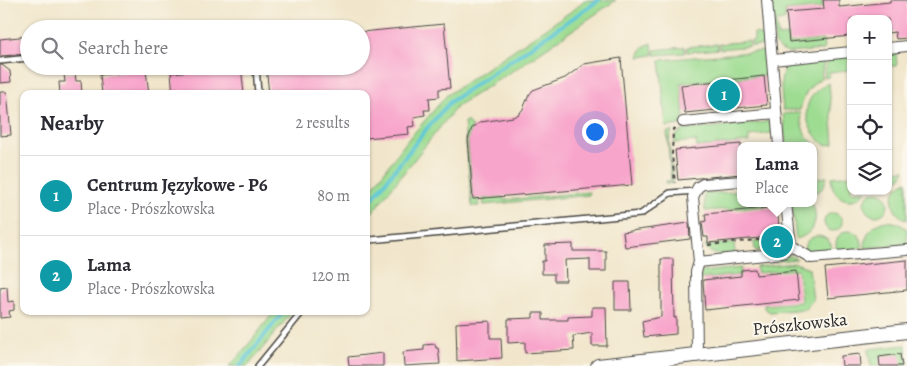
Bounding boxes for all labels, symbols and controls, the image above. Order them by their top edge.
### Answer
map controls [847,15,892,195]
button: + [847,15,892,60]
search box [20,20,370,75]
icon: search [38,34,66,62]
text: Search here [78,35,168,61]
button: − [847,60,892,105]
pin: 1 [708,76,740,114]
button: locate [847,105,892,150]
text: Nearby [40,109,103,137]
text: 2 results [295,112,350,134]
your location [582,119,608,145]
popup [737,142,817,207]
button: layers [847,150,892,195]
text: Lama [755,151,799,177]
text: Centrum Językowe - P6 [87,172,268,198]
text: Place [755,177,789,199]
text: 1 [53,185,59,207]
text: 80 m [317,185,350,207]
text: Place · Prószkowska [87,198,215,220]
pin: 2 [761,223,793,261]
text: Lama [87,252,131,278]
text: 2 [52,265,60,287]
text: 120 m [312,265,350,287]
text: Place · Prószkowska [87,278,215,300]
street label: Prószkowska [751,307,849,341]

